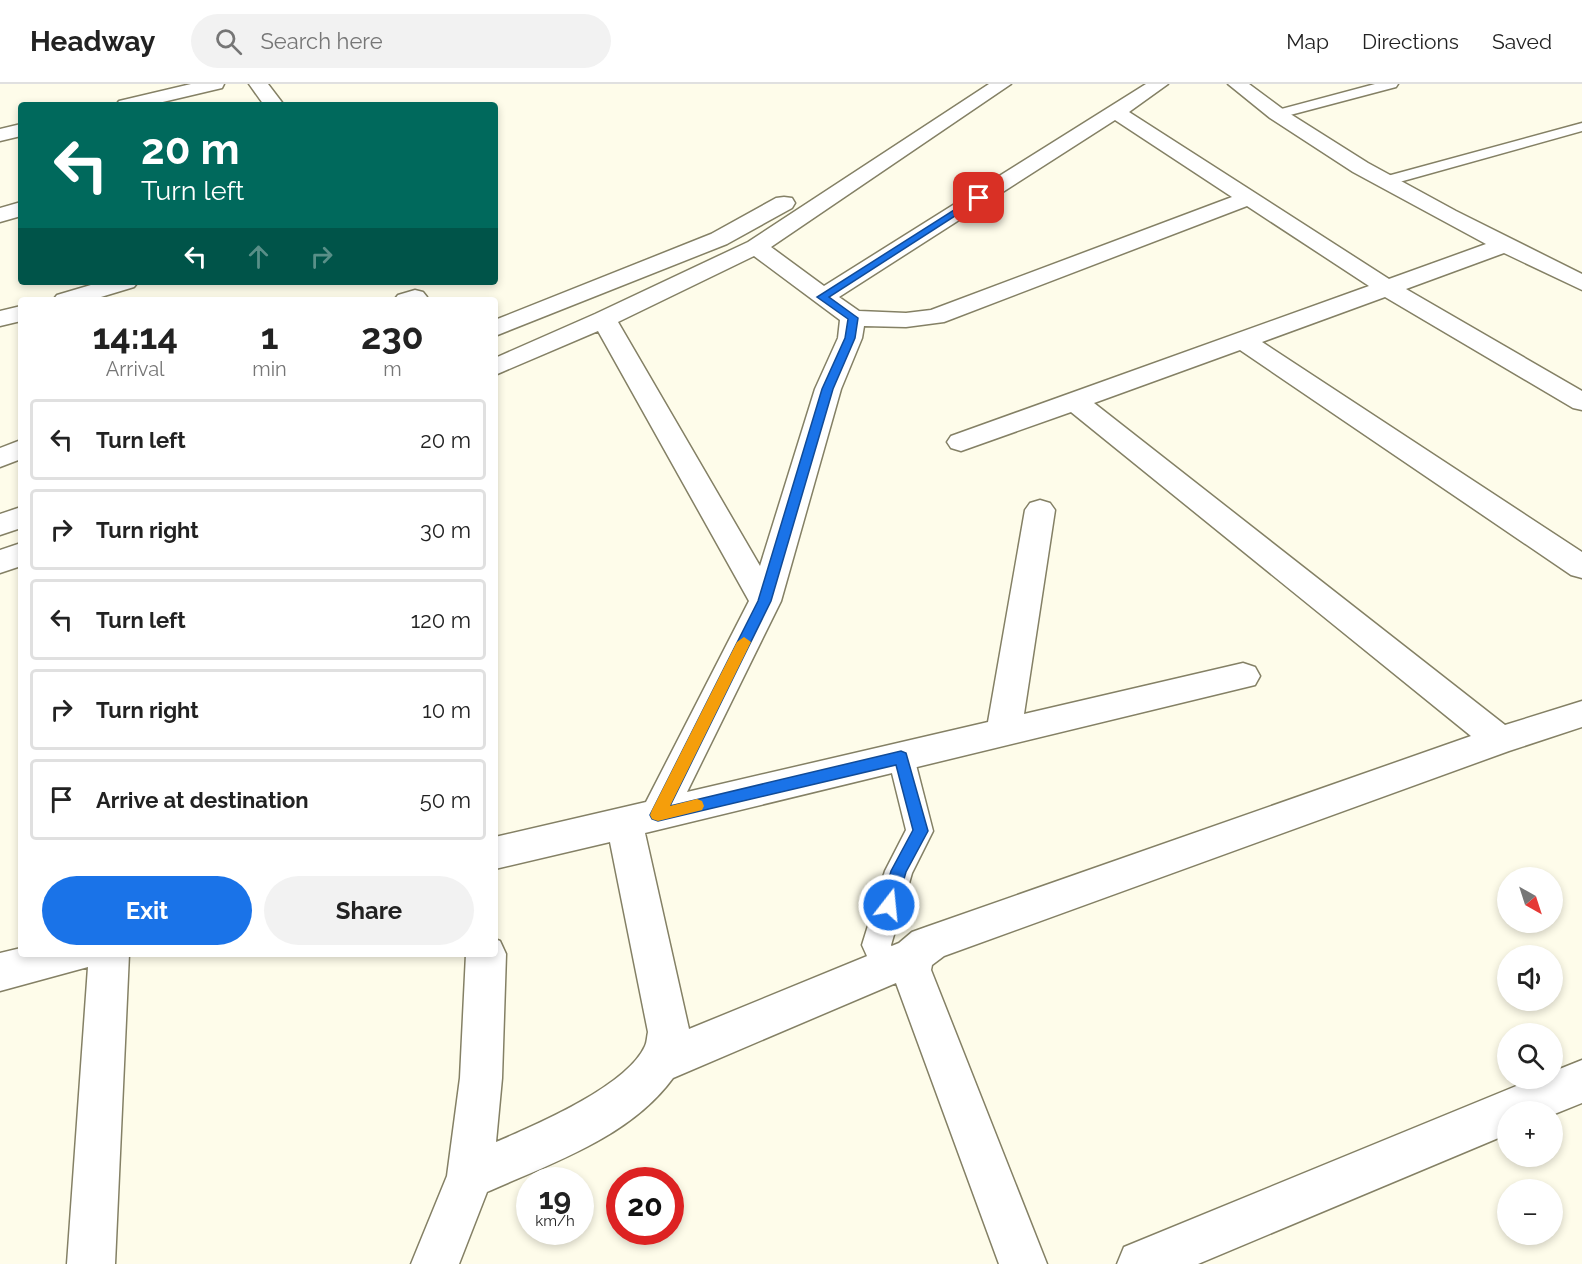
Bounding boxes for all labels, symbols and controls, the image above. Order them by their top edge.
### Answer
search box [191,14,611,68]
text: Headway [30,25,155,58]
icon: search [212,25,245,58]
text: Search here [260,28,383,54]
text: Map [1286,29,1329,54]
text: Directions [1362,29,1459,54]
text: Saved [1492,29,1552,54]
text: 20 m [141,125,240,174]
icon: left [42,126,120,204]
pin [953,172,1004,223]
text: Turn left [141,175,244,206]
icon: arrive [962,181,995,214]
icon: left [179,240,212,273]
icon: ahead [242,240,275,273]
icon: right [305,240,338,273]
text: 14:14 [92,315,178,357]
text: 1 [261,315,278,357]
text: 230 [361,315,424,357]
text: Arrival [106,357,165,381]
text: min [252,357,287,381]
text: m [383,357,402,381]
icon: left [45,423,78,456]
text: Turn left [96,427,186,453]
text: 20 m [420,427,471,453]
icon: right [45,513,78,546]
text: Turn right [96,517,199,543]
text: 30 m [420,517,471,543]
icon: left [45,603,78,636]
text: Turn left [96,607,186,633]
text: 120 m [411,607,471,633]
icon: right [45,693,78,726]
text: Turn right [96,697,199,723]
text: 10 m [422,697,471,723]
icon: arrive [45,783,78,816]
text: Arrive at destination [96,787,309,813]
text: 50 m [420,787,471,813]
north arrow [1497,867,1563,933]
map controls [1497,867,1563,1245]
position arrow [857,873,921,937]
button: Exit [42,876,252,945]
button: Share [264,876,474,945]
button: sound [1497,945,1563,1011]
button: search [1497,1023,1563,1089]
button: + [1497,1101,1563,1167]
speed limit sign: 20 [606,1167,684,1245]
button: − [1497,1179,1563,1245]
text: 19 [539,1181,571,1216]
text: km/h [535,1212,575,1230]

